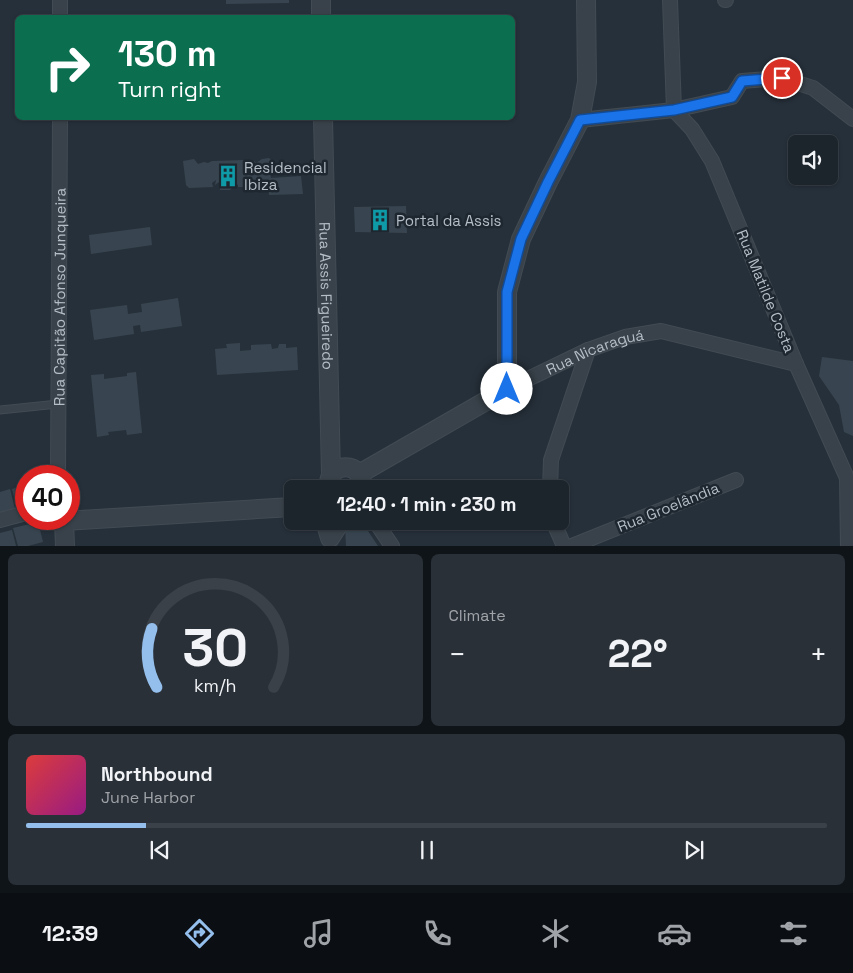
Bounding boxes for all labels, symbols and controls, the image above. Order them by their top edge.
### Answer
text: 130 m [118,32,217,76]
icon: right [35,35,100,100]
pin [761,57,803,99]
icon: arrive [768,64,796,92]
text: Turn right [118,75,221,103]
map controls [788,135,838,185]
button: sound [788,135,838,185]
place label: Residencial Ibiza [244,158,327,194]
building icon: Residencial Ibiza [215,163,241,189]
street label: Rua Capitão Afonso Junqueira [49,187,69,406]
building icon: Portal da Assis [367,207,393,233]
place label: Portal da Assis [396,211,502,230]
street label: Rua Assis Figueiredo [316,222,338,370]
street label: Rua Matilde Costa [733,227,799,356]
street label: Rua Nicaraguá [543,324,645,378]
position arrow [480,362,532,414]
speed limit sign: 40 [15,465,80,530]
street label: Rua Groelândia [614,478,722,536]
text: 12:40 · 1 min · 230 m [336,492,517,517]
text: Climate [449,605,506,626]
text: 30 [183,615,248,681]
text: 22° [608,630,668,678]
text: − [449,636,466,672]
text: + [810,636,827,672]
text: km/h [194,674,237,697]
text: Northbound [101,762,213,787]
text: June Harbor [101,787,195,808]
icon: previous [146,836,174,864]
icon: pause [413,836,441,864]
icon: next [680,836,708,864]
icon: directions [182,916,217,951]
icon: music [301,916,336,951]
icon: phone [420,916,455,951]
icon: climate [538,916,573,951]
icon: car [657,916,692,951]
icon: filters [776,916,811,951]
text: 12:39 [42,919,98,947]

